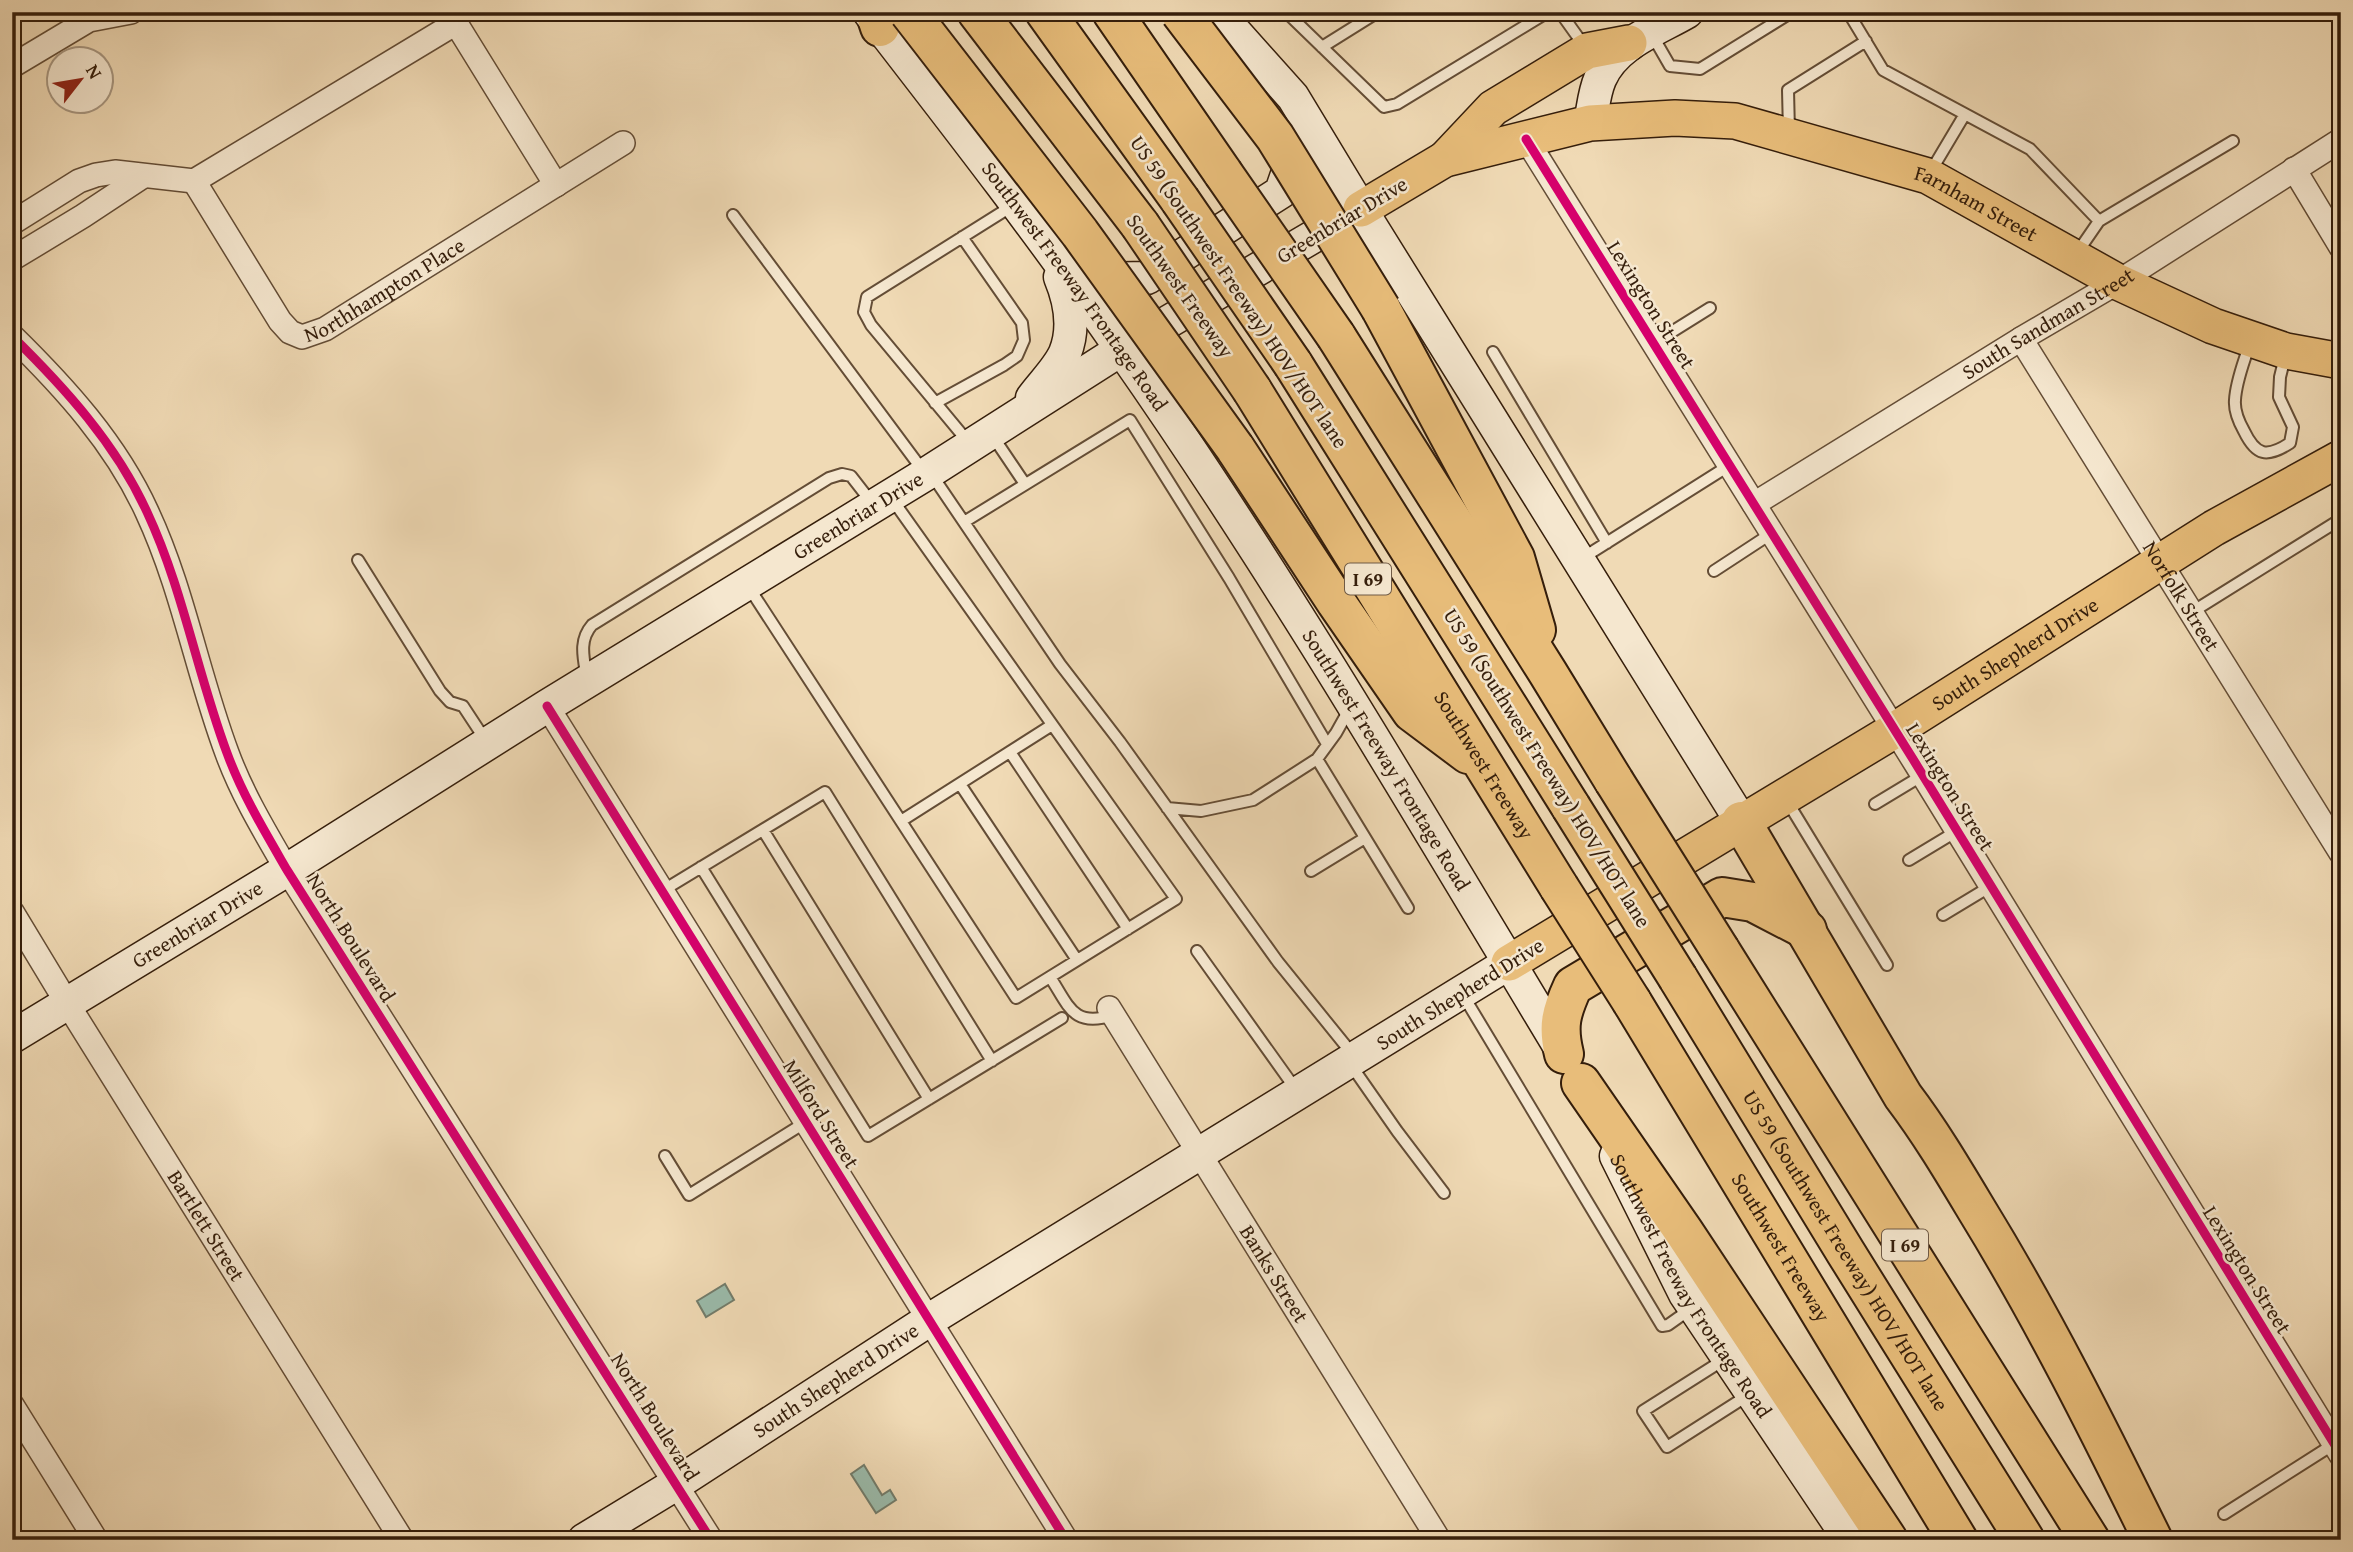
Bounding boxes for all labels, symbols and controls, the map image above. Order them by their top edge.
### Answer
north arrow [46,46,116,116]
text: N [79,59,110,84]
street label: US 59 (Southwest Freeway) HOV/HOT lane [1123,129,1356,455]
street label: Southwest Freeway Frontage Road [974,155,1176,418]
street label: Farnham Street [1911,157,2044,249]
street label: Greenbriar Drive [1270,168,1413,271]
street label: Southwest Freeway [1119,207,1242,364]
street label: Northhampton Place [300,229,471,350]
street label: Lexington Street [1600,234,1704,375]
street label: South Sandman Street [1956,259,2141,387]
street label: Greenbriar Drive [787,463,929,567]
street label: Norfolk Street [2135,535,2228,658]
road number: I 69 [1345,564,1391,594]
street label: South Shepherd Drive [1925,589,2105,718]
street label: US 59 (Southwest Freeway) HOV/HOT lane [1436,602,1659,934]
street label: Southwest Freeway Frontage Road [1295,623,1479,897]
street label: Southwest Freeway [1426,685,1542,846]
street label: Lexington Street [1899,716,2003,857]
street label: North Boulevard [300,867,404,1009]
street label: Greenbriar Drive [126,872,269,976]
street label: South Shepherd Drive [1370,929,1550,1058]
street label: Milford Street [775,1053,868,1175]
street label: US 59 (Southwest Freeway) HOV/HOT lane [1735,1084,1957,1417]
street label: Southwest Freeway Frontage Road [1602,1148,1780,1425]
street label: Bartlett Street [160,1164,253,1288]
street label: Southwest Freeway [1724,1167,1839,1328]
street label: Lexington Street [2196,1199,2300,1340]
street label: Banks Street [1232,1219,1317,1329]
road number: I 69 [1882,1230,1928,1260]
street label: South Shepherd Drive [746,1315,925,1445]
street label: North Boulevard [604,1346,708,1488]

